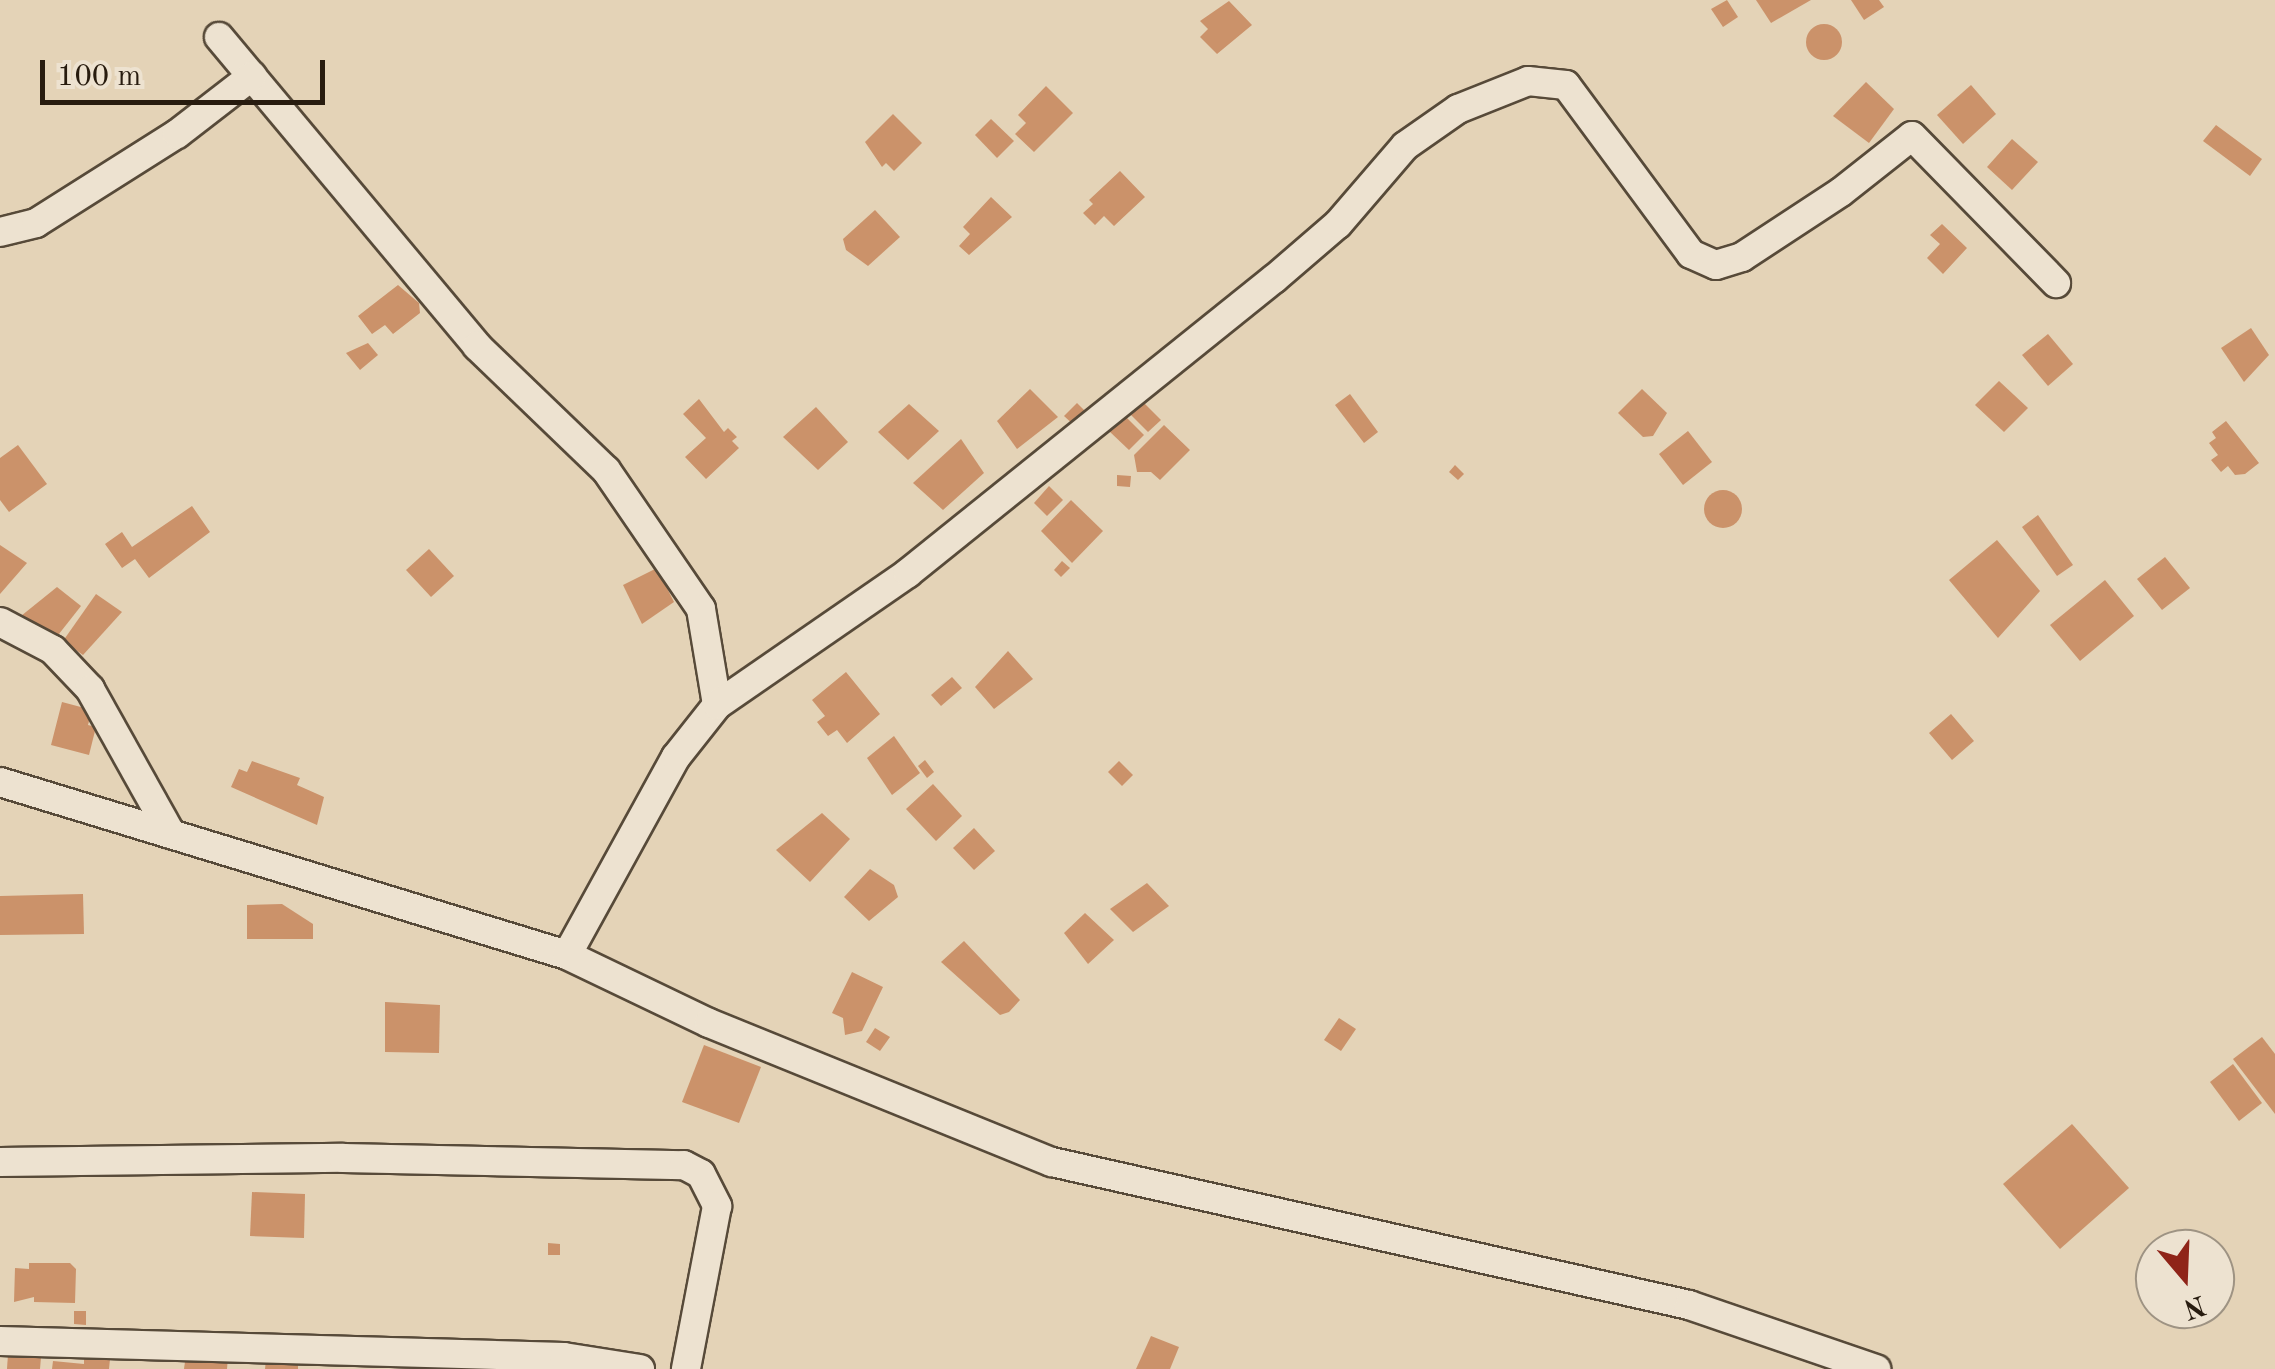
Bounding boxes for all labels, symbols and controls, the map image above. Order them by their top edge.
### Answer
scale bar [45,40,330,102]
text: 100 m [57,62,141,92]
north arrow [2135,1229,2235,1329]
text: N [2179,1289,2209,1322]

